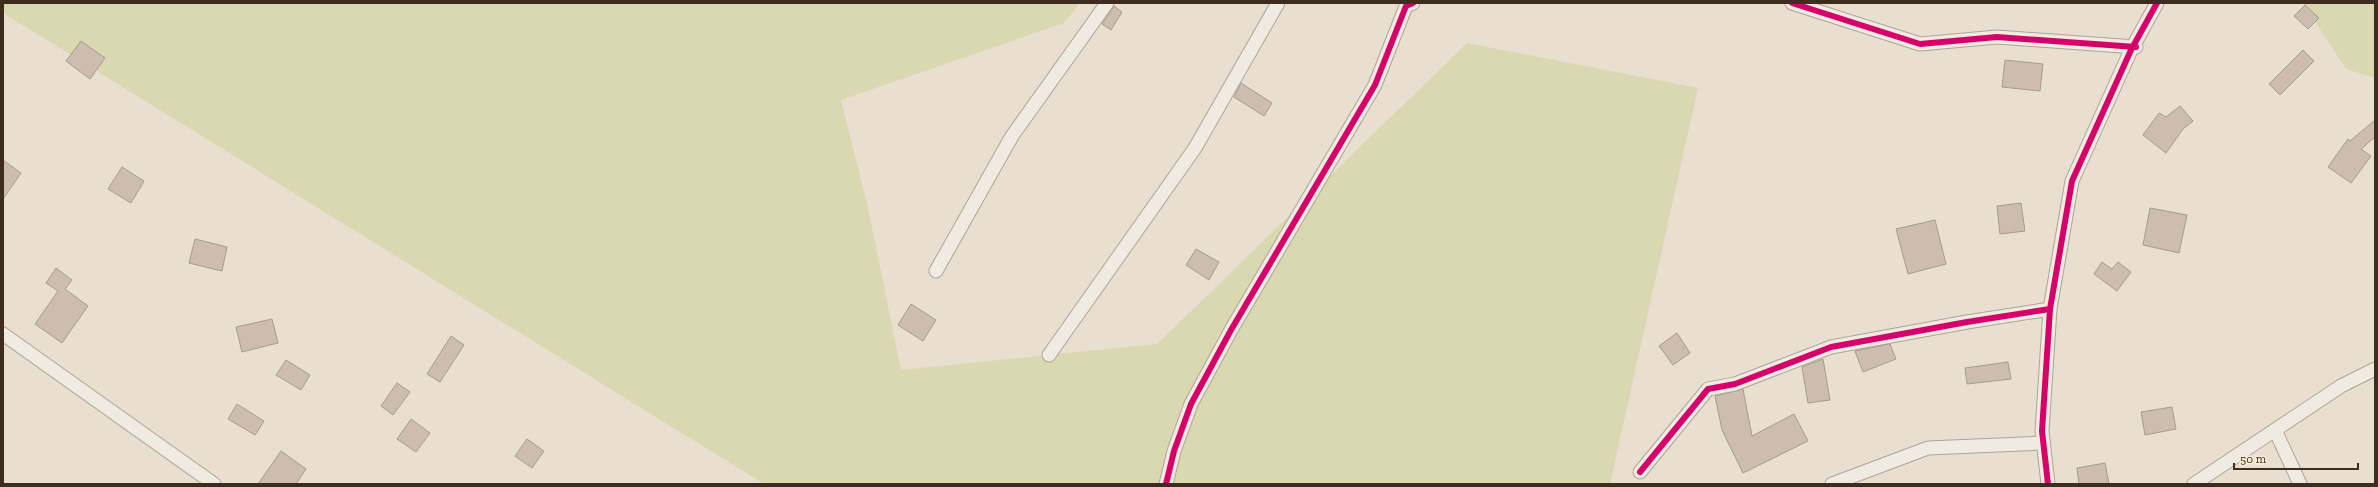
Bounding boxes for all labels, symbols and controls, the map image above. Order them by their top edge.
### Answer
scale bar [2234,445,2358,471]
text: 50 m [2240,452,2267,466]

